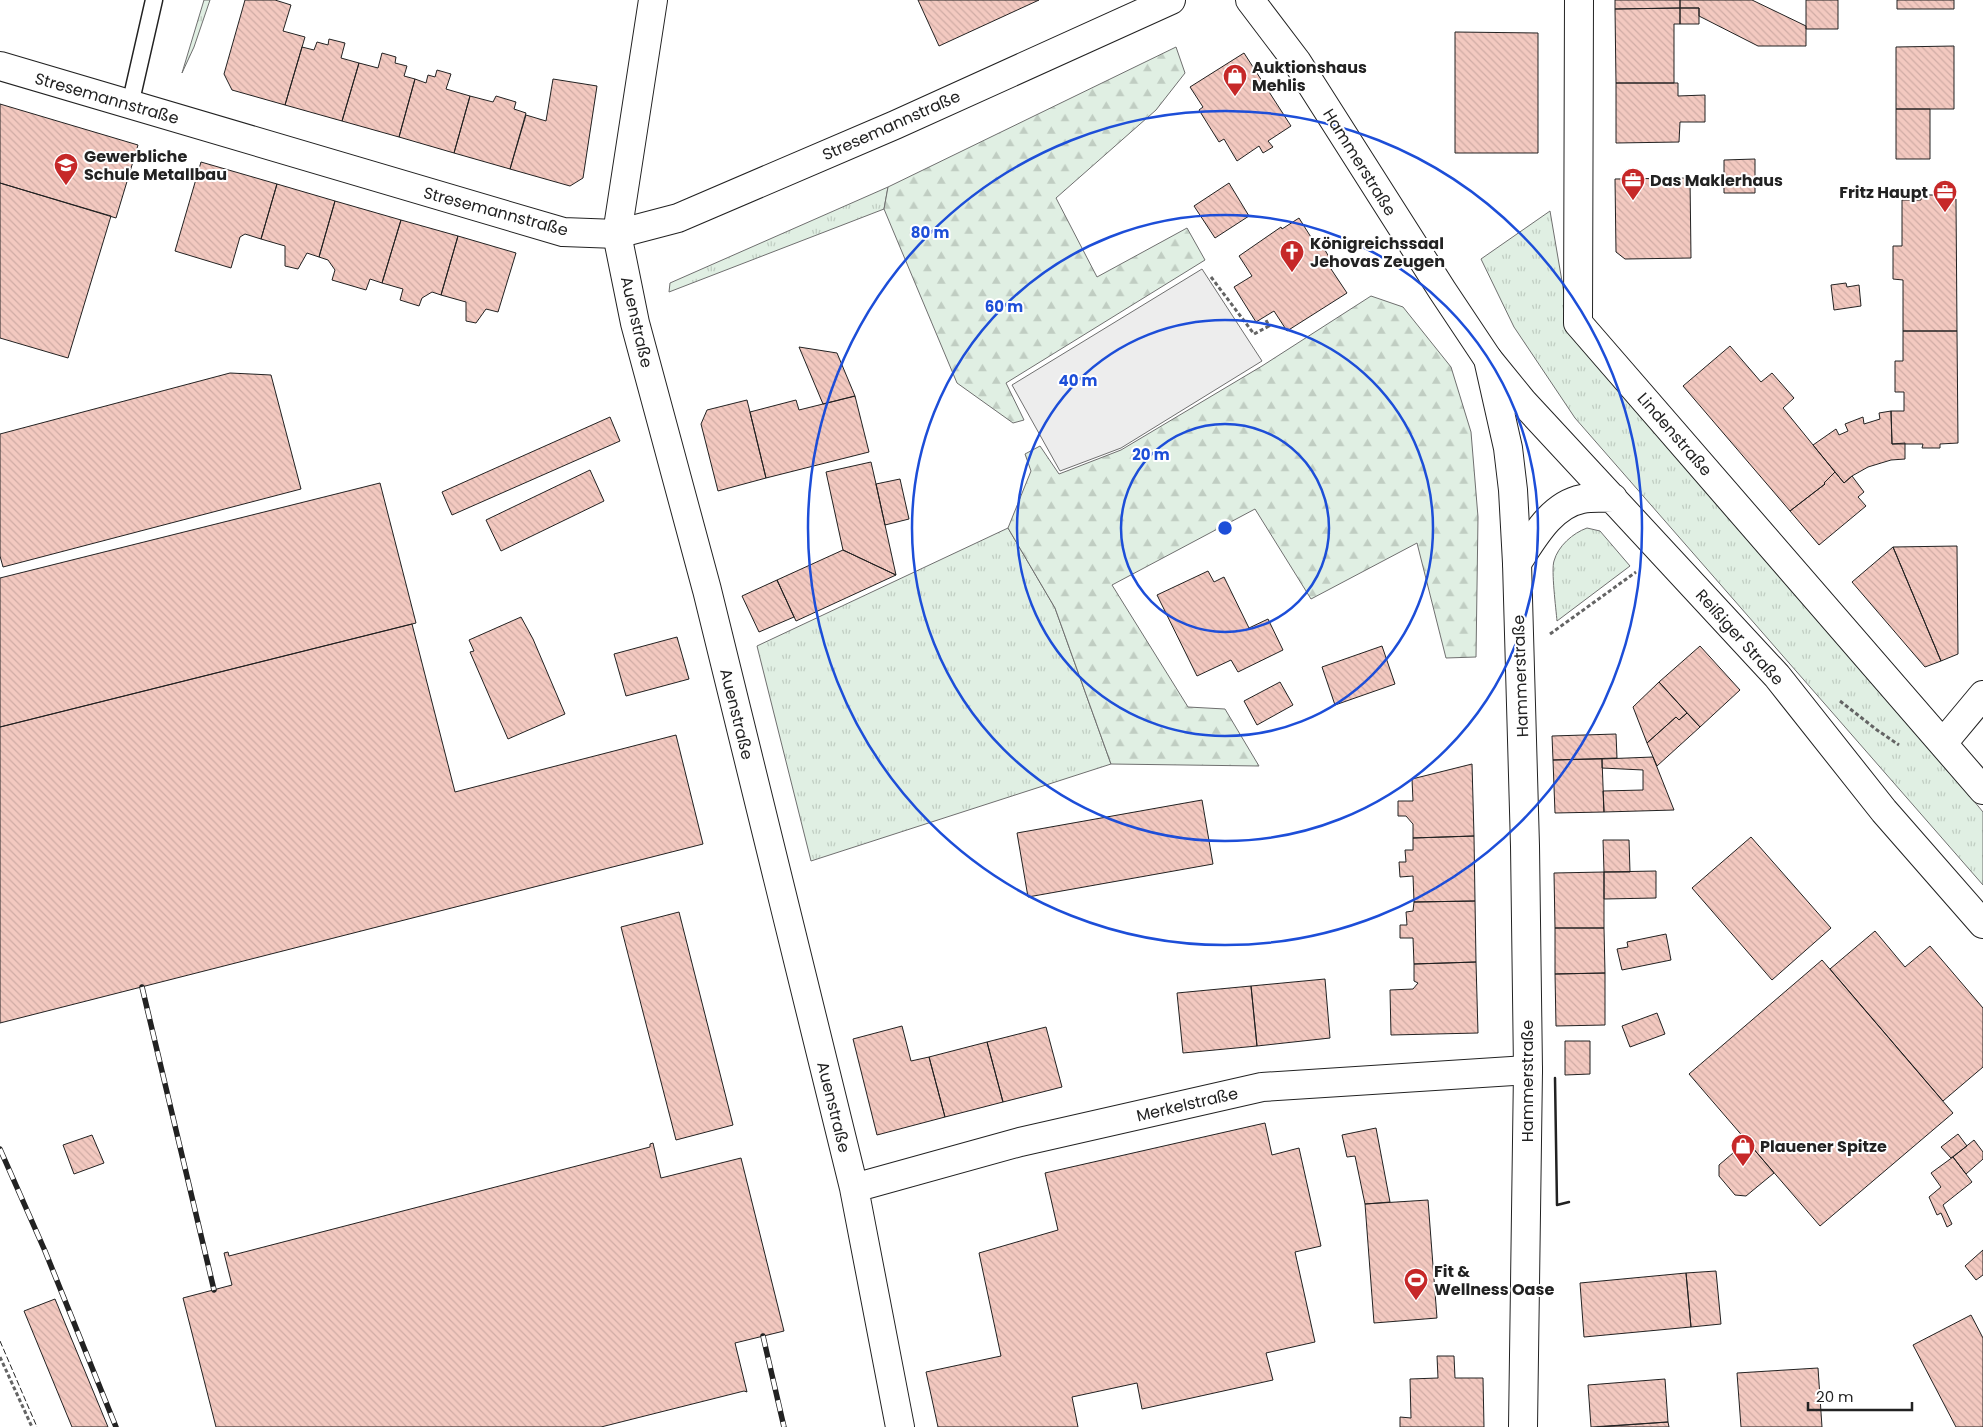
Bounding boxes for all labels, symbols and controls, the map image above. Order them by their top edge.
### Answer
place label: Auktionshaus Mehlis [1252,56,1367,97]
shop icon: Auktionshaus Mehlis [1222,63,1248,97]
street label: Stresemannstraße [32,67,182,130]
street label: Stresemannstraße [818,85,964,166]
street label: Hammerstraße [1317,104,1402,220]
place label: Gewerbliche Schule Metallbau [84,145,227,186]
school or university icon: Gewerbliche Schule Metallbau [53,152,79,186]
office icon: Das Maklerhaus [1620,167,1646,201]
place label: Das Maklerhaus [1650,169,1783,192]
office icon: Fritz Haupt [1932,179,1958,213]
street label: Stresemannstraße [421,181,571,242]
place label: Fritz Haupt [1839,181,1928,204]
text: 80 m [911,222,949,243]
place label: Königreichssaal Jehovas Zeugen [1310,232,1445,273]
church icon: Königreichssaal Jehovas Zeugen [1279,239,1305,273]
street label: Auenstraße [615,274,658,370]
text: 60 m [985,296,1023,317]
text: 40 m [1058,370,1098,391]
street label: Lindenstraße [1632,388,1717,481]
text: 20 m [1132,444,1170,465]
centre of rings [1216,519,1234,537]
street label: Reißiger Straße [1690,584,1789,690]
street label: Hammerstraße [1507,614,1534,738]
street label: Auenstraße [714,666,759,762]
street label: Hammerstraße [1516,1020,1539,1142]
street label: Auenstraße [811,1059,856,1155]
street label: Merkelstraße [1134,1082,1240,1127]
shop icon: Plauener Spitze [1730,1133,1756,1167]
place label: Plauener Spitze [1760,1135,1887,1158]
place label: Fit & Wellness Oase [1434,1260,1554,1301]
sports icon: Fit & Wellness Oase [1403,1267,1429,1301]
scale bar [1808,1380,1912,1412]
text: 20 m [1816,1386,1854,1407]

